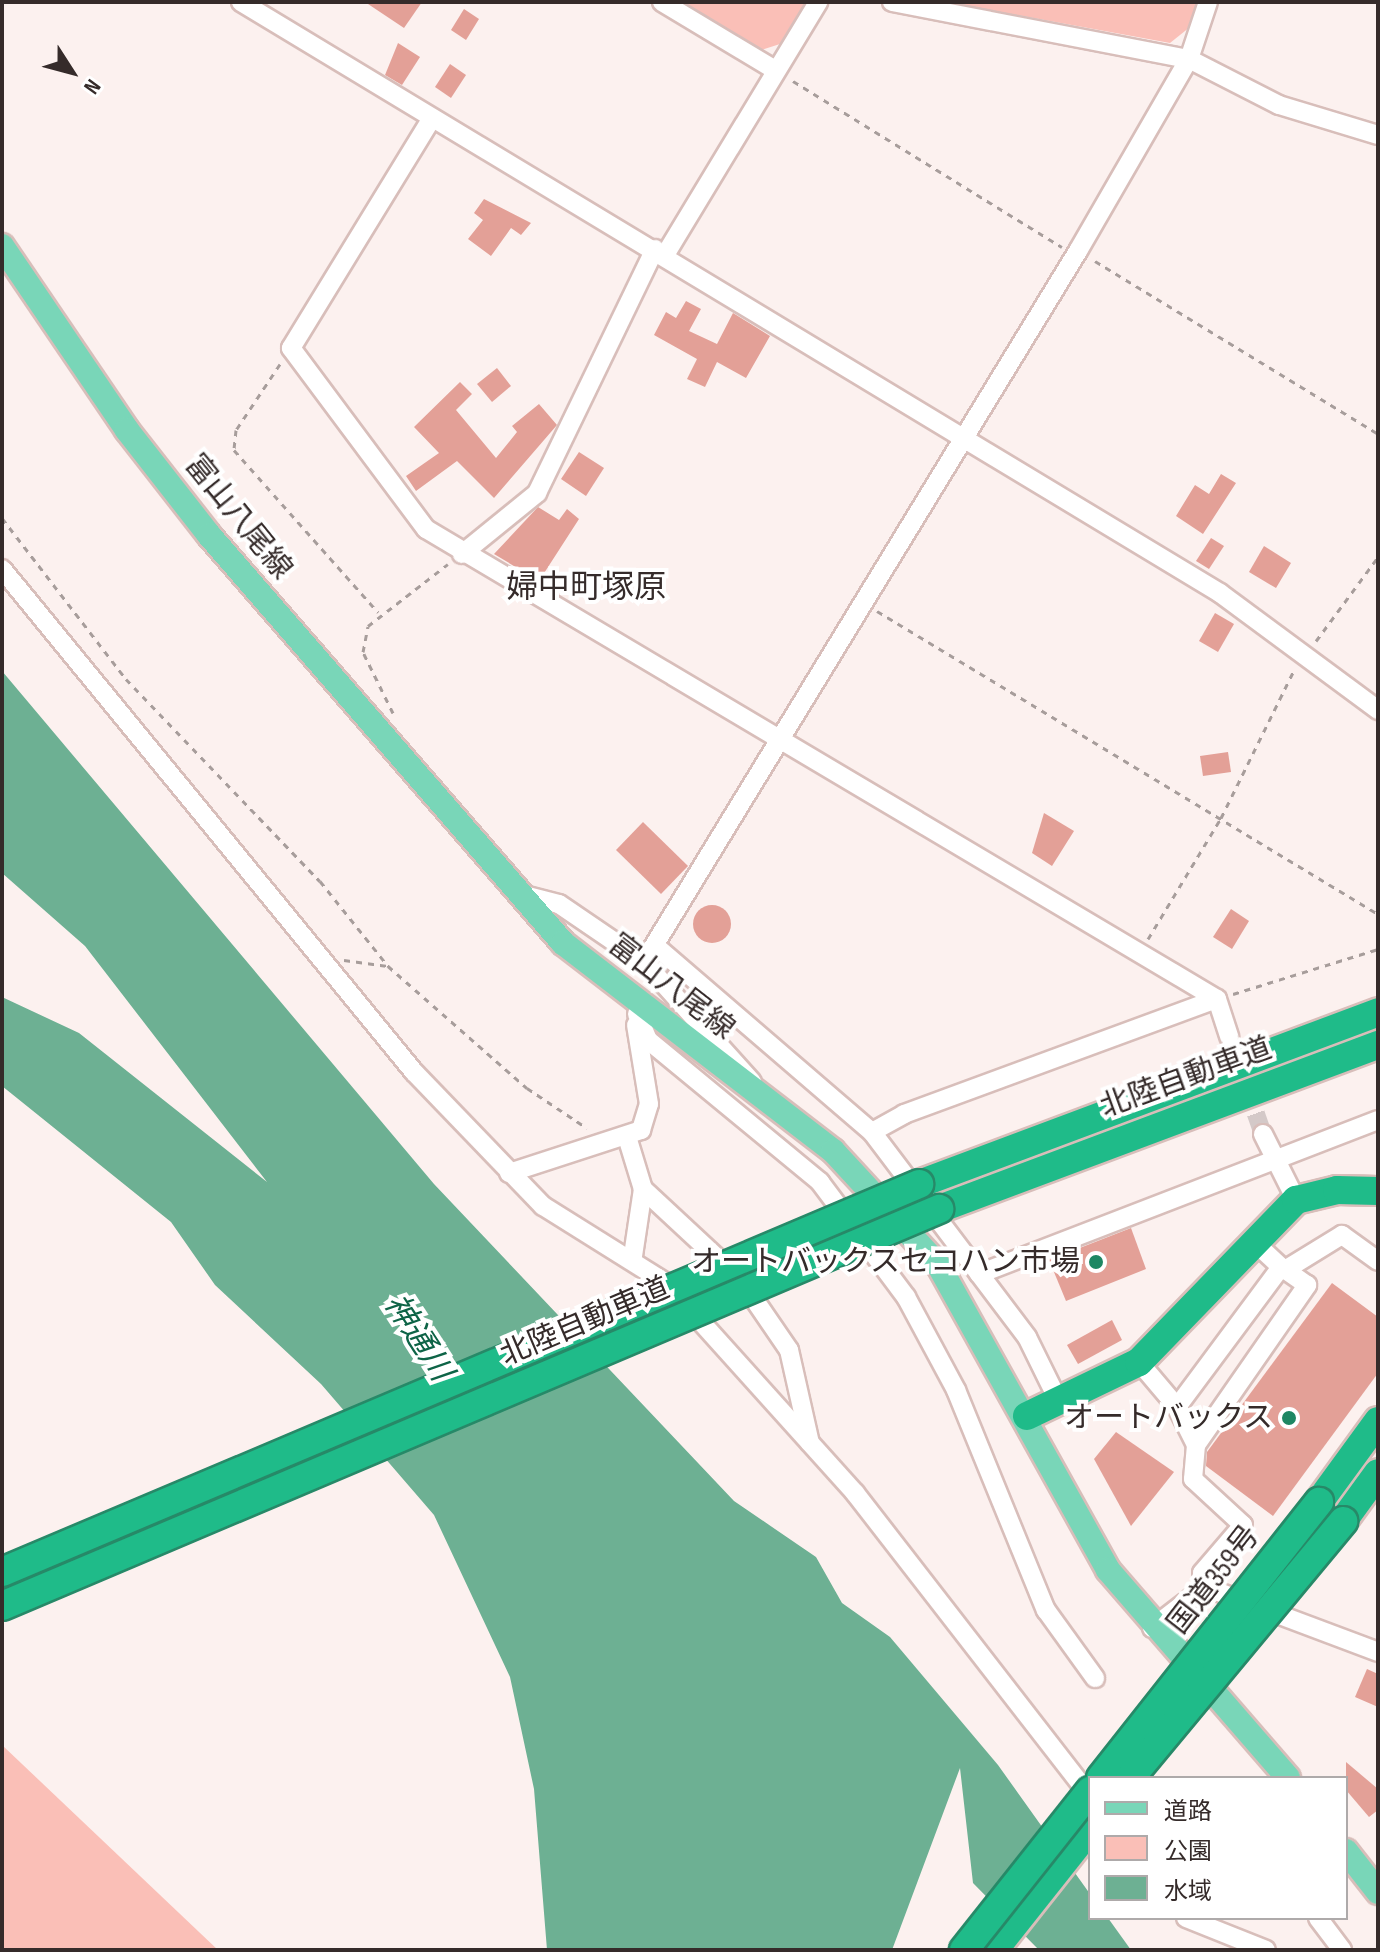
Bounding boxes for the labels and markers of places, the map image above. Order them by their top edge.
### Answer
place label: オートバックスセコハン市場 [690,1244,1080,1280]
marker: オートバックスセコハン市場 [1087,1253,1105,1271]
place label: オートバックス [1063,1400,1273,1436]
marker: オートバックス [1280,1409,1298,1427]

